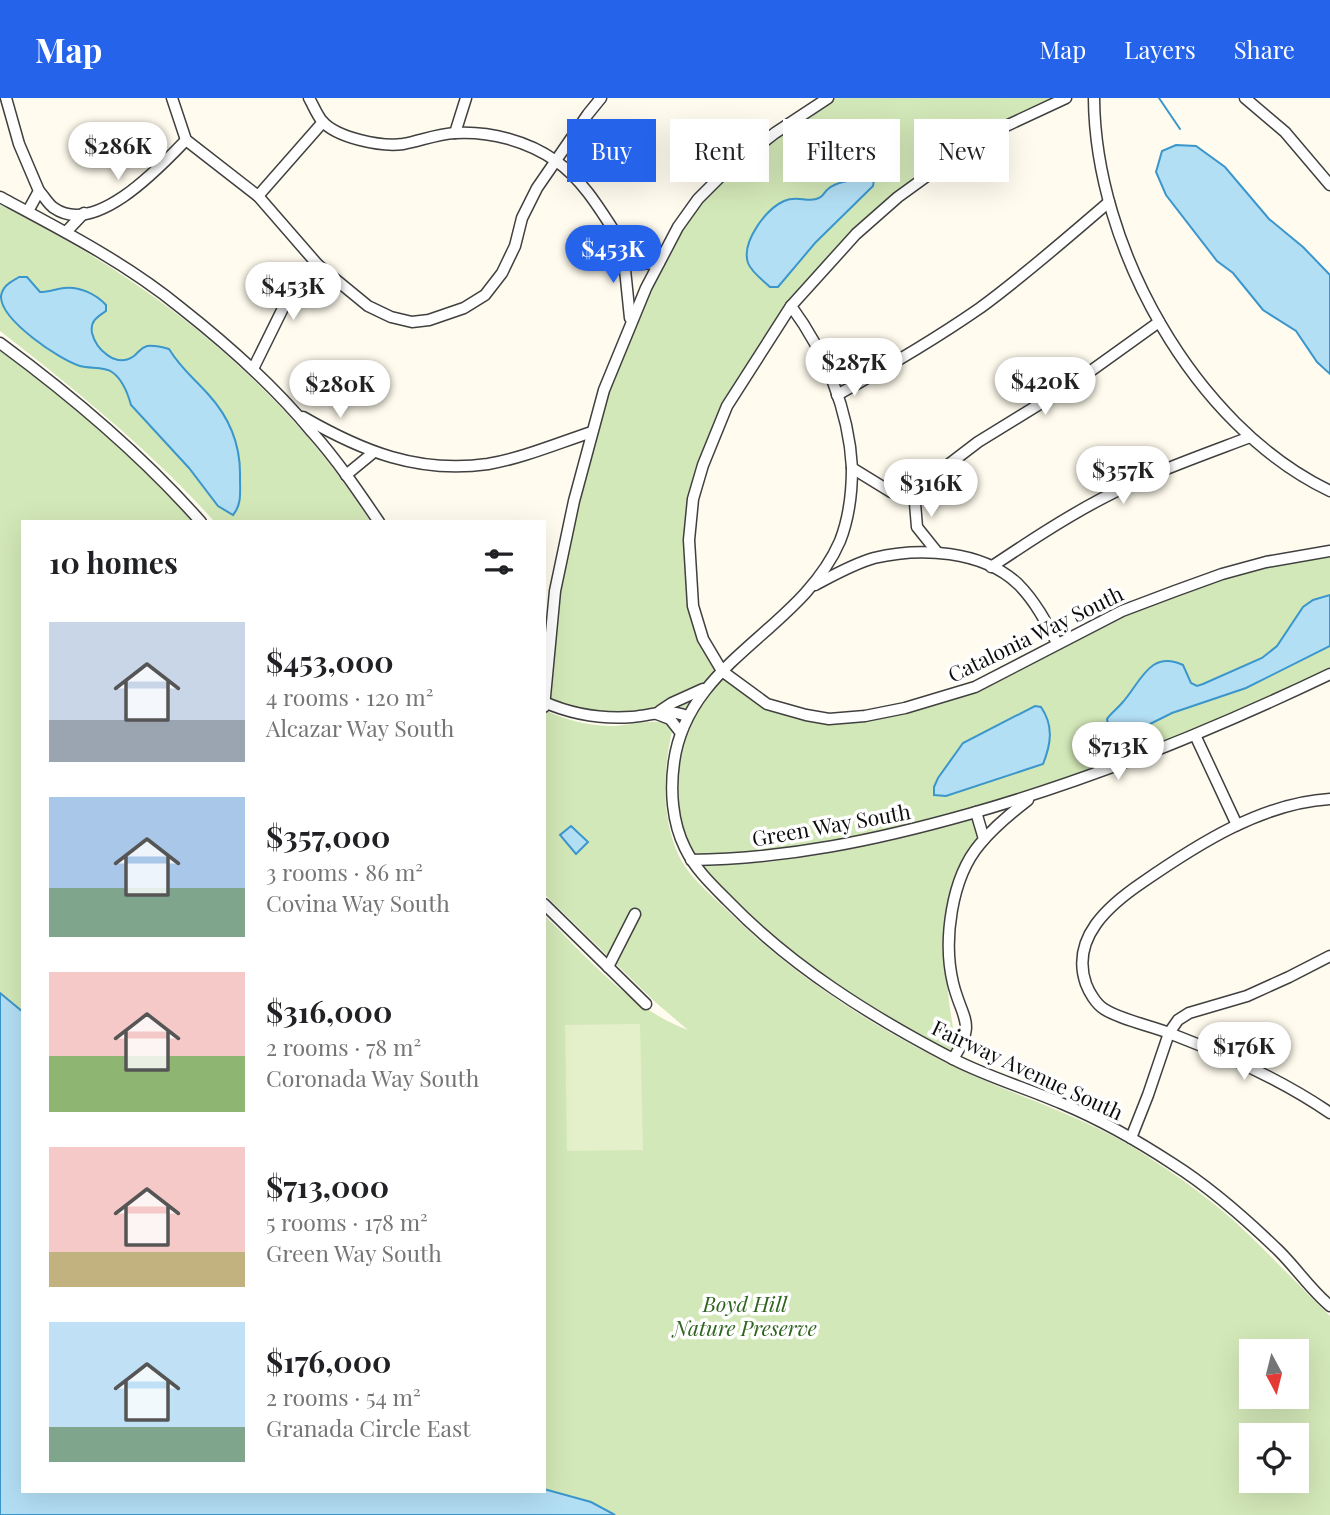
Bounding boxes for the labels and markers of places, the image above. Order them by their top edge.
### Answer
pin: $286K [69,122,167,182]
pin: $453K [564,226,662,285]
pin: $453K [244,262,342,322]
pin: $287K [805,338,903,398]
pin: $420K [996,358,1094,417]
pin: $280K [291,360,389,420]
pin: $357K [1074,446,1172,506]
pin: $316K [882,460,980,519]
pin: $713K [1069,722,1167,782]
pin: $176K [1195,1023,1293,1082]

